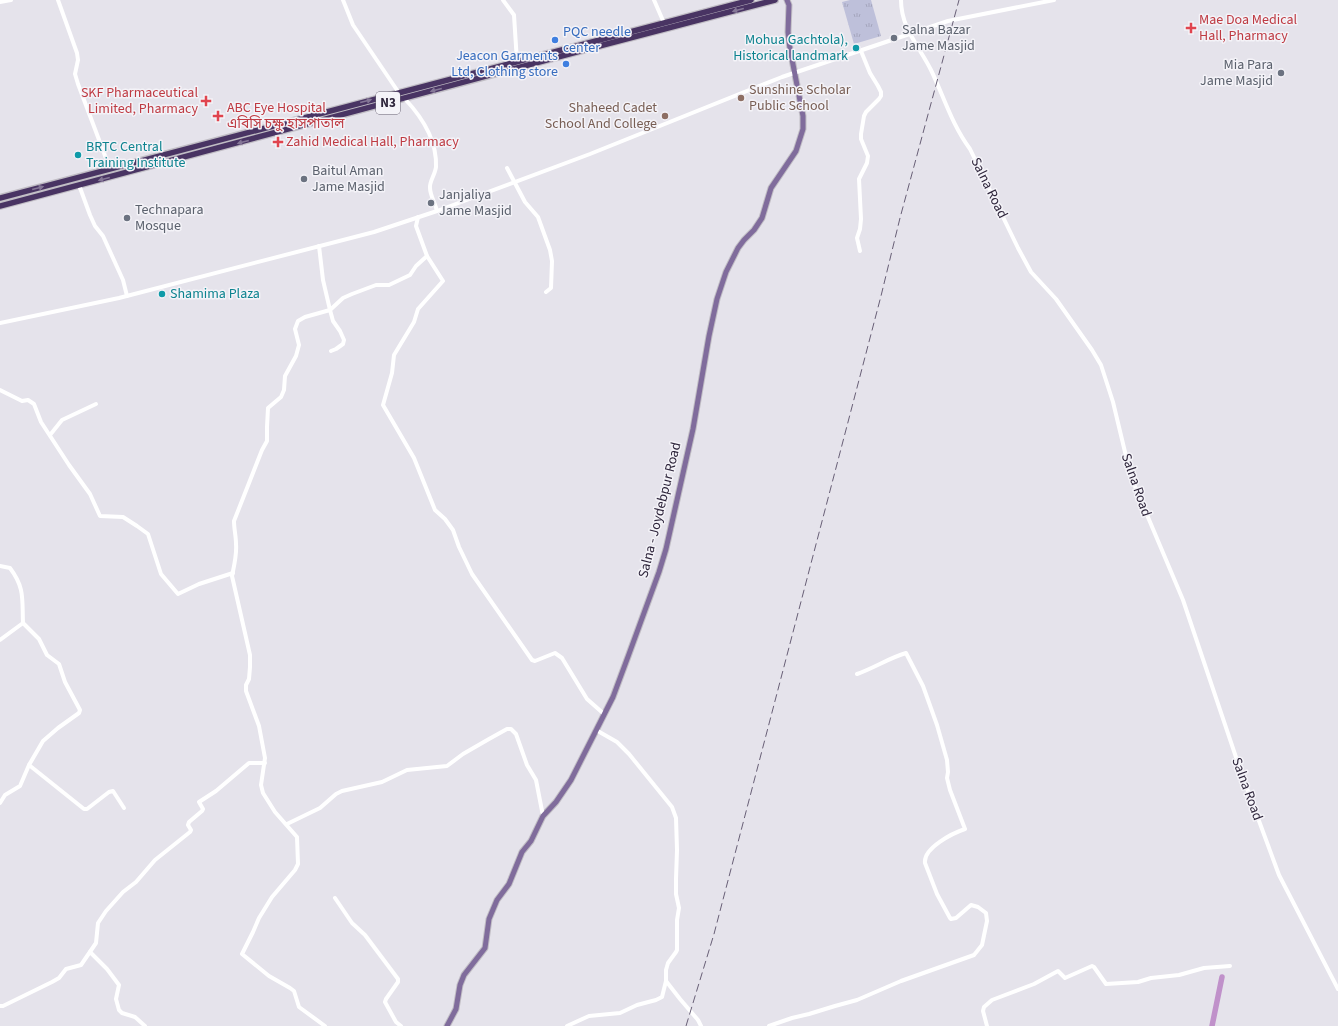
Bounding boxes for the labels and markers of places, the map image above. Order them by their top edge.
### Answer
place label: Mae Doa Medical Hall, Pharmacy [1199,10,1297,46]
place label: Salna Bazar Jame Masjid [902,20,975,56]
place label: PQC needle center [563,22,631,58]
marker: Mae Doa Medical Hall, Pharmacy [1186,23,1196,33]
place label: Mohua Gachtola), Historical landmark [733,30,848,66]
marker: Salna Bazar Jame Masjid [889,33,899,43]
marker: PQC needle center [550,35,560,45]
marker: Mohua Gachtola), Historical landmark [851,43,861,53]
place label: Jeacon Garments Ltd, Clothing store [451,46,558,82]
place label: Mia Para Jame Masjid [1200,55,1273,91]
marker: Jeacon Garments Ltd, Clothing store [561,59,571,69]
marker: Mia Para Jame Masjid [1276,68,1286,78]
place label: Sunshine Scholar Public School [749,80,851,116]
place label: SKF Pharmaceutical Limited, Pharmacy [81,83,198,119]
marker: Sunshine Scholar Public School [736,93,746,103]
marker: SKF Pharmaceutical Limited, Pharmacy [201,96,211,106]
place label: ABC Eye Hospital এবিসি চক্ষু হাসপাতাল [227,98,345,134]
place label: Shaheed Cadet School And College [545,98,657,134]
marker: ABC Eye Hospital এবিসি চক্ষু হাসপাতাল [212,110,224,122]
marker: Shaheed Cadet School And College [660,111,670,121]
place label: Zahid Medical Hall, Pharmacy [286,132,459,152]
place label: BRTC Central Training Institute [86,137,185,173]
marker: Zahid Medical Hall, Pharmacy [273,137,283,147]
marker: BRTC Central Training Institute [73,150,83,160]
place label: Baitul Aman Jame Masjid [312,161,385,197]
marker: Baitul Aman Jame Masjid [299,174,309,184]
place label: Janjaliya Jame Masjid [439,185,512,221]
marker: Janjaliya Jame Masjid [426,198,436,208]
place label: Technapara Mosque [135,200,203,236]
marker: Technapara Mosque [122,213,132,223]
place label: Shamima Plaza [170,284,260,304]
marker: Shamima Plaza [157,289,167,299]

